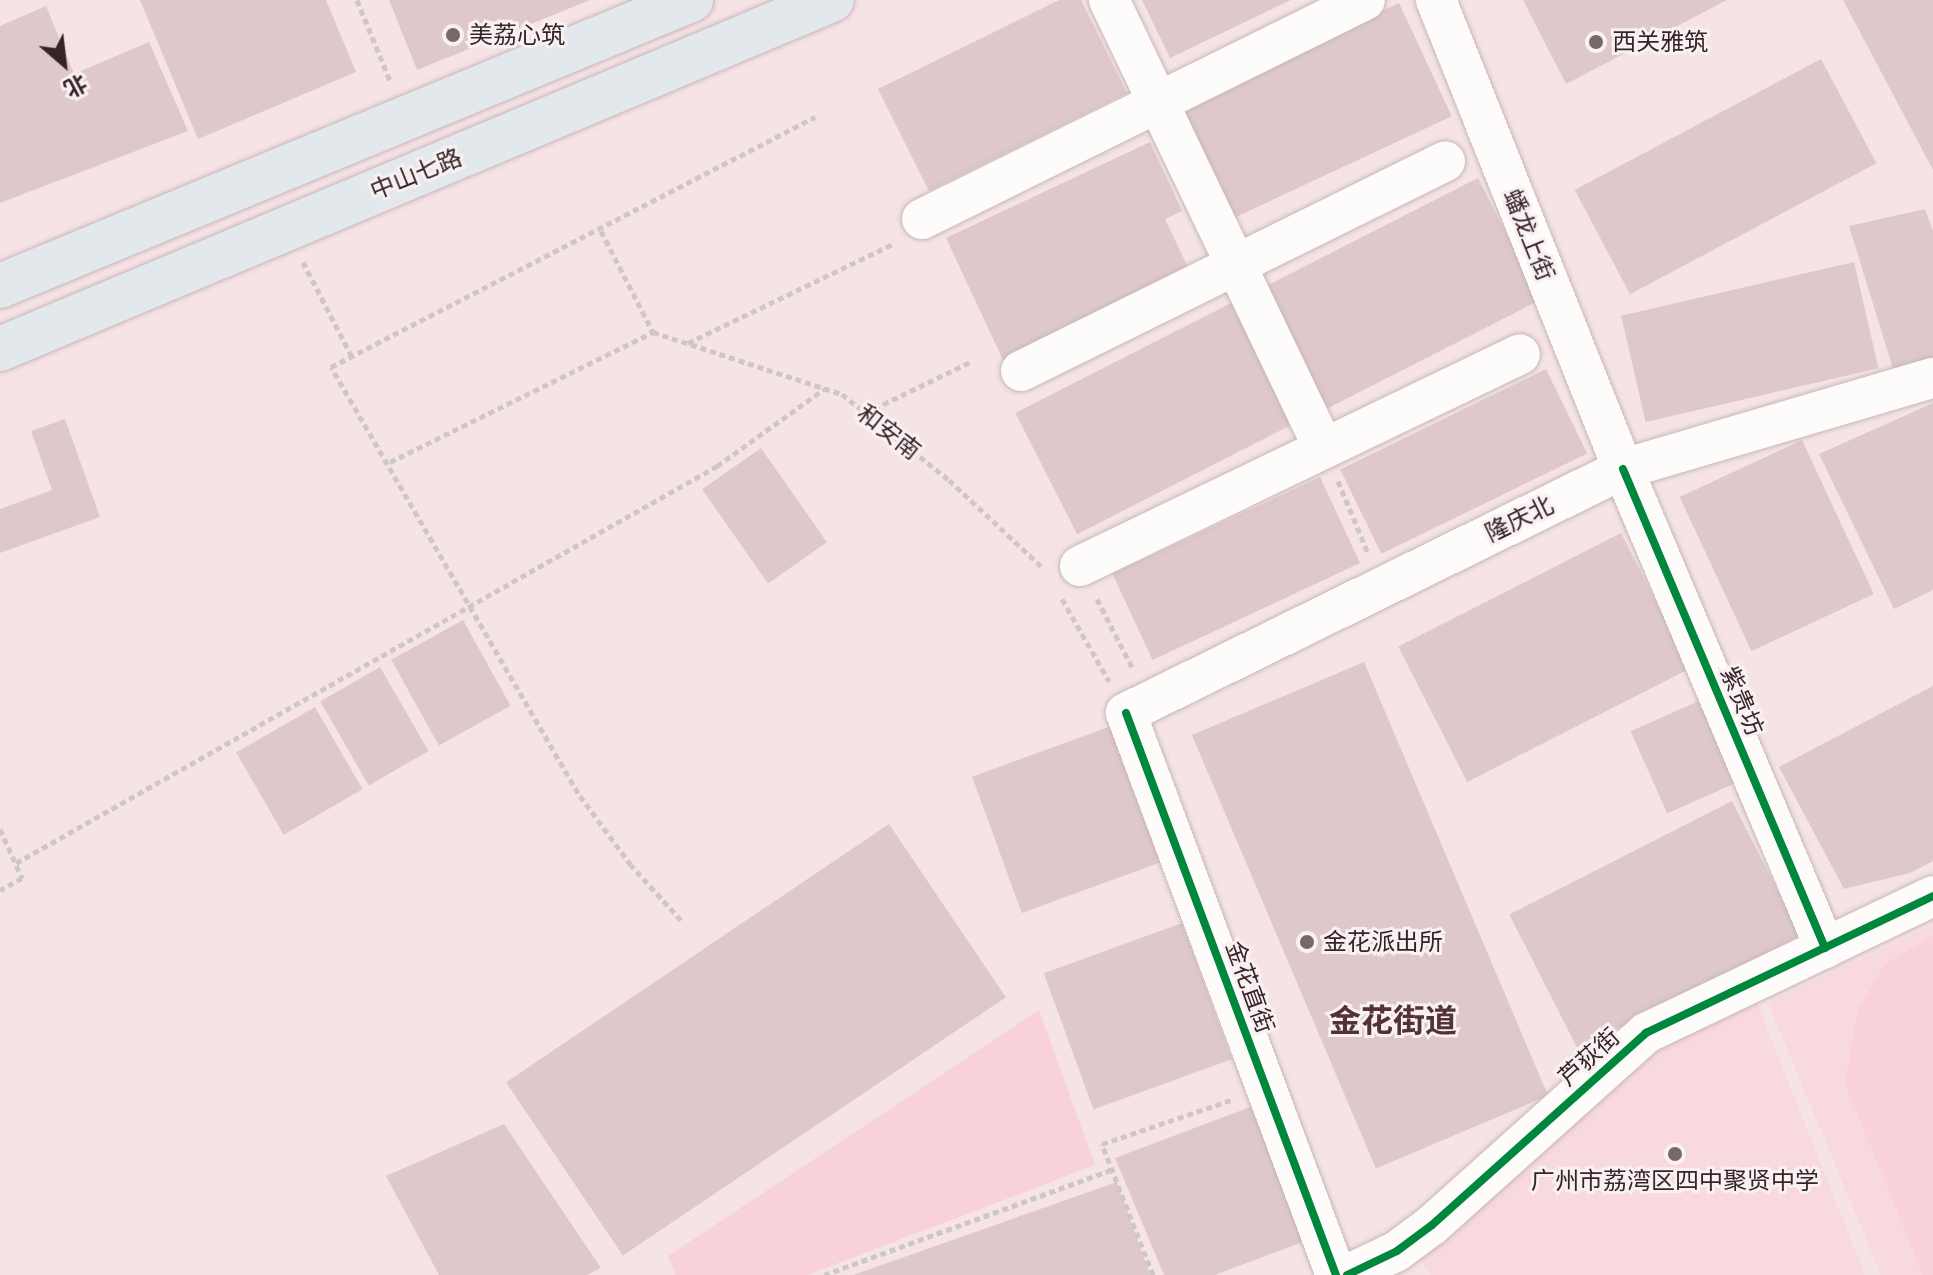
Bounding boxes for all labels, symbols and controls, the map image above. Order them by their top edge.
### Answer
place label: 美荔心筑 [469,21,565,49]
north arrow [24,24,104,104]
marker: 美荔心筑 [444,26,462,44]
place label: 西关雅筑 [1612,28,1708,56]
marker: 西关雅筑 [1587,33,1605,51]
text: 北 [59,67,93,104]
street label: 中山七路 [366,143,466,205]
street label: 蟠龙上街 [1498,185,1560,285]
street label: 和安南 [852,398,926,466]
street label: 隆庆北 [1480,490,1558,548]
street label: 紫贵坊 [1715,662,1769,740]
place label: 金花派出所 [1323,928,1443,956]
marker: 金花派出所 [1298,933,1316,951]
street label: 金花直街 [1220,937,1280,1037]
district label: 金花街道 [1329,1002,1457,1040]
street label: 芦荻街 [1553,1022,1625,1092]
marker: 广州市荔湾区四中聚贤中学 [1666,1145,1684,1163]
place label: 广州市荔湾区四中聚贤中学 [1531,1167,1819,1195]

